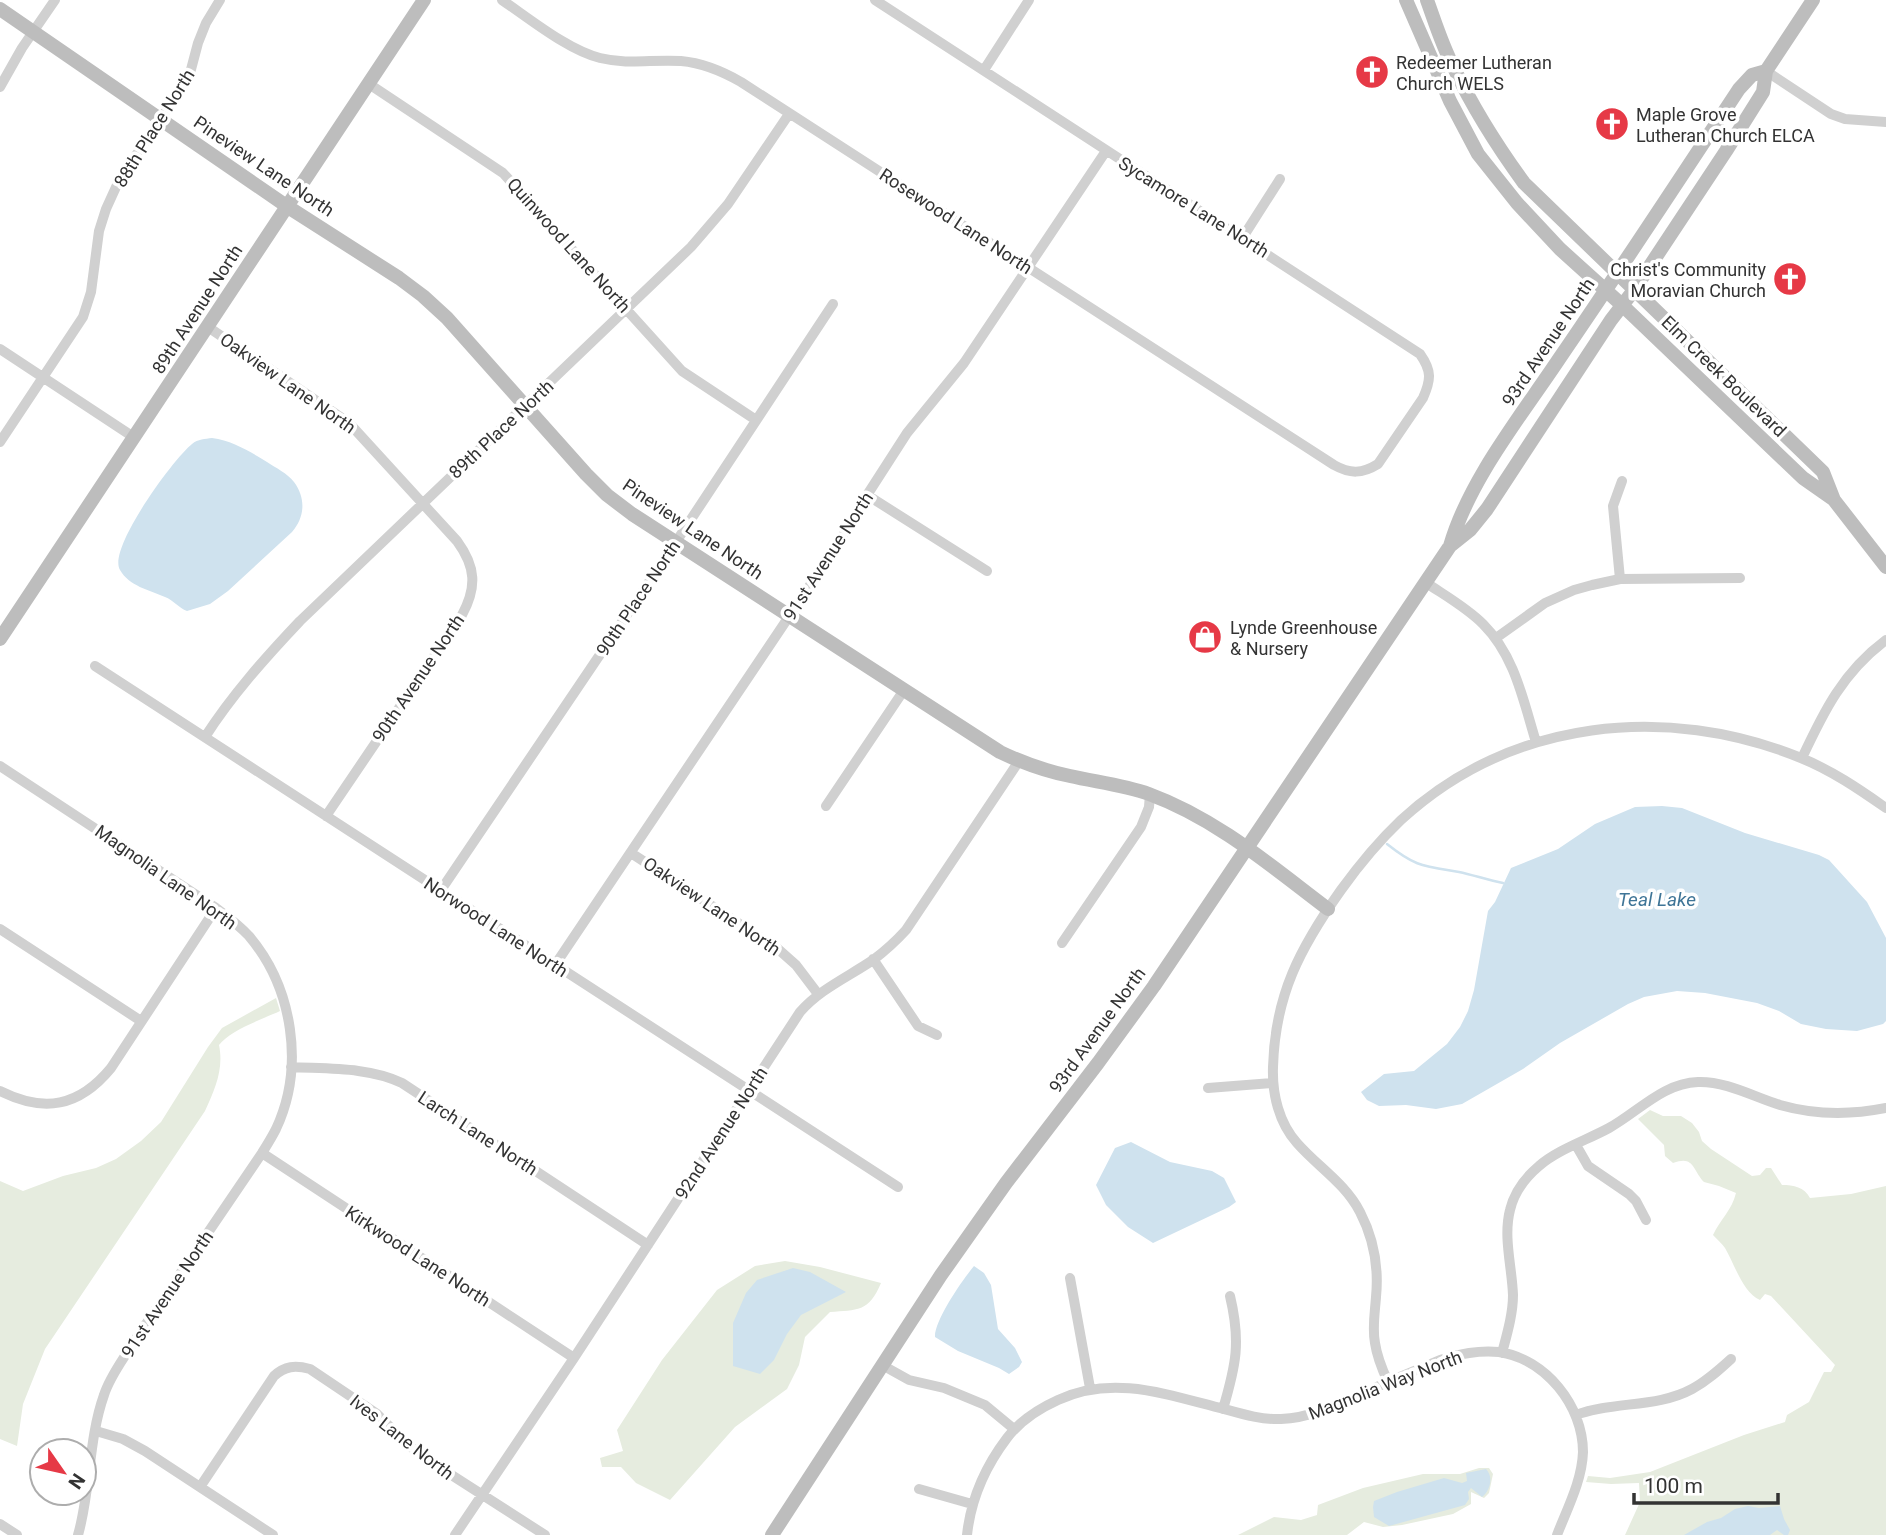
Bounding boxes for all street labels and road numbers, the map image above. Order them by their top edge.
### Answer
street label: 88th Place North [109,65,199,191]
street label: Pineview Lane North [190,111,338,221]
street label: Sycamore Lane North [1115,152,1273,262]
street label: Rosewood Lane North [876,164,1036,278]
street label: Quinwood Lane North [503,173,635,317]
street label: 89th Avenue North [148,241,246,377]
street label: 93rd Avenue North [1497,274,1599,410]
street label: Elm Creek Boulevard [1657,311,1791,441]
street label: Oakview Lane North [216,328,360,438]
street label: 89th Place North [445,375,557,483]
street label: Pineview Lane North [619,474,767,584]
street label: 91st Avenue North [779,488,877,624]
street label: 90th Place North [592,536,684,660]
street label: 90th Avenue North [368,610,468,746]
street label: Magnolia Lane North [91,820,241,934]
street label: Oakview Lane North [639,852,785,960]
street label: Norwood Lane North [420,873,572,981]
street label: 93rd Avenue North [1045,963,1149,1097]
street label: 92nd Avenue North [670,1063,772,1203]
street label: Larch Lane North [414,1087,542,1179]
street label: Kirkwood Lane North [342,1201,494,1311]
street label: 91st Avenue North [117,1227,217,1361]
street label: Magnolia Way North [1305,1346,1465,1424]
street label: Ives Lane North [346,1390,458,1484]

